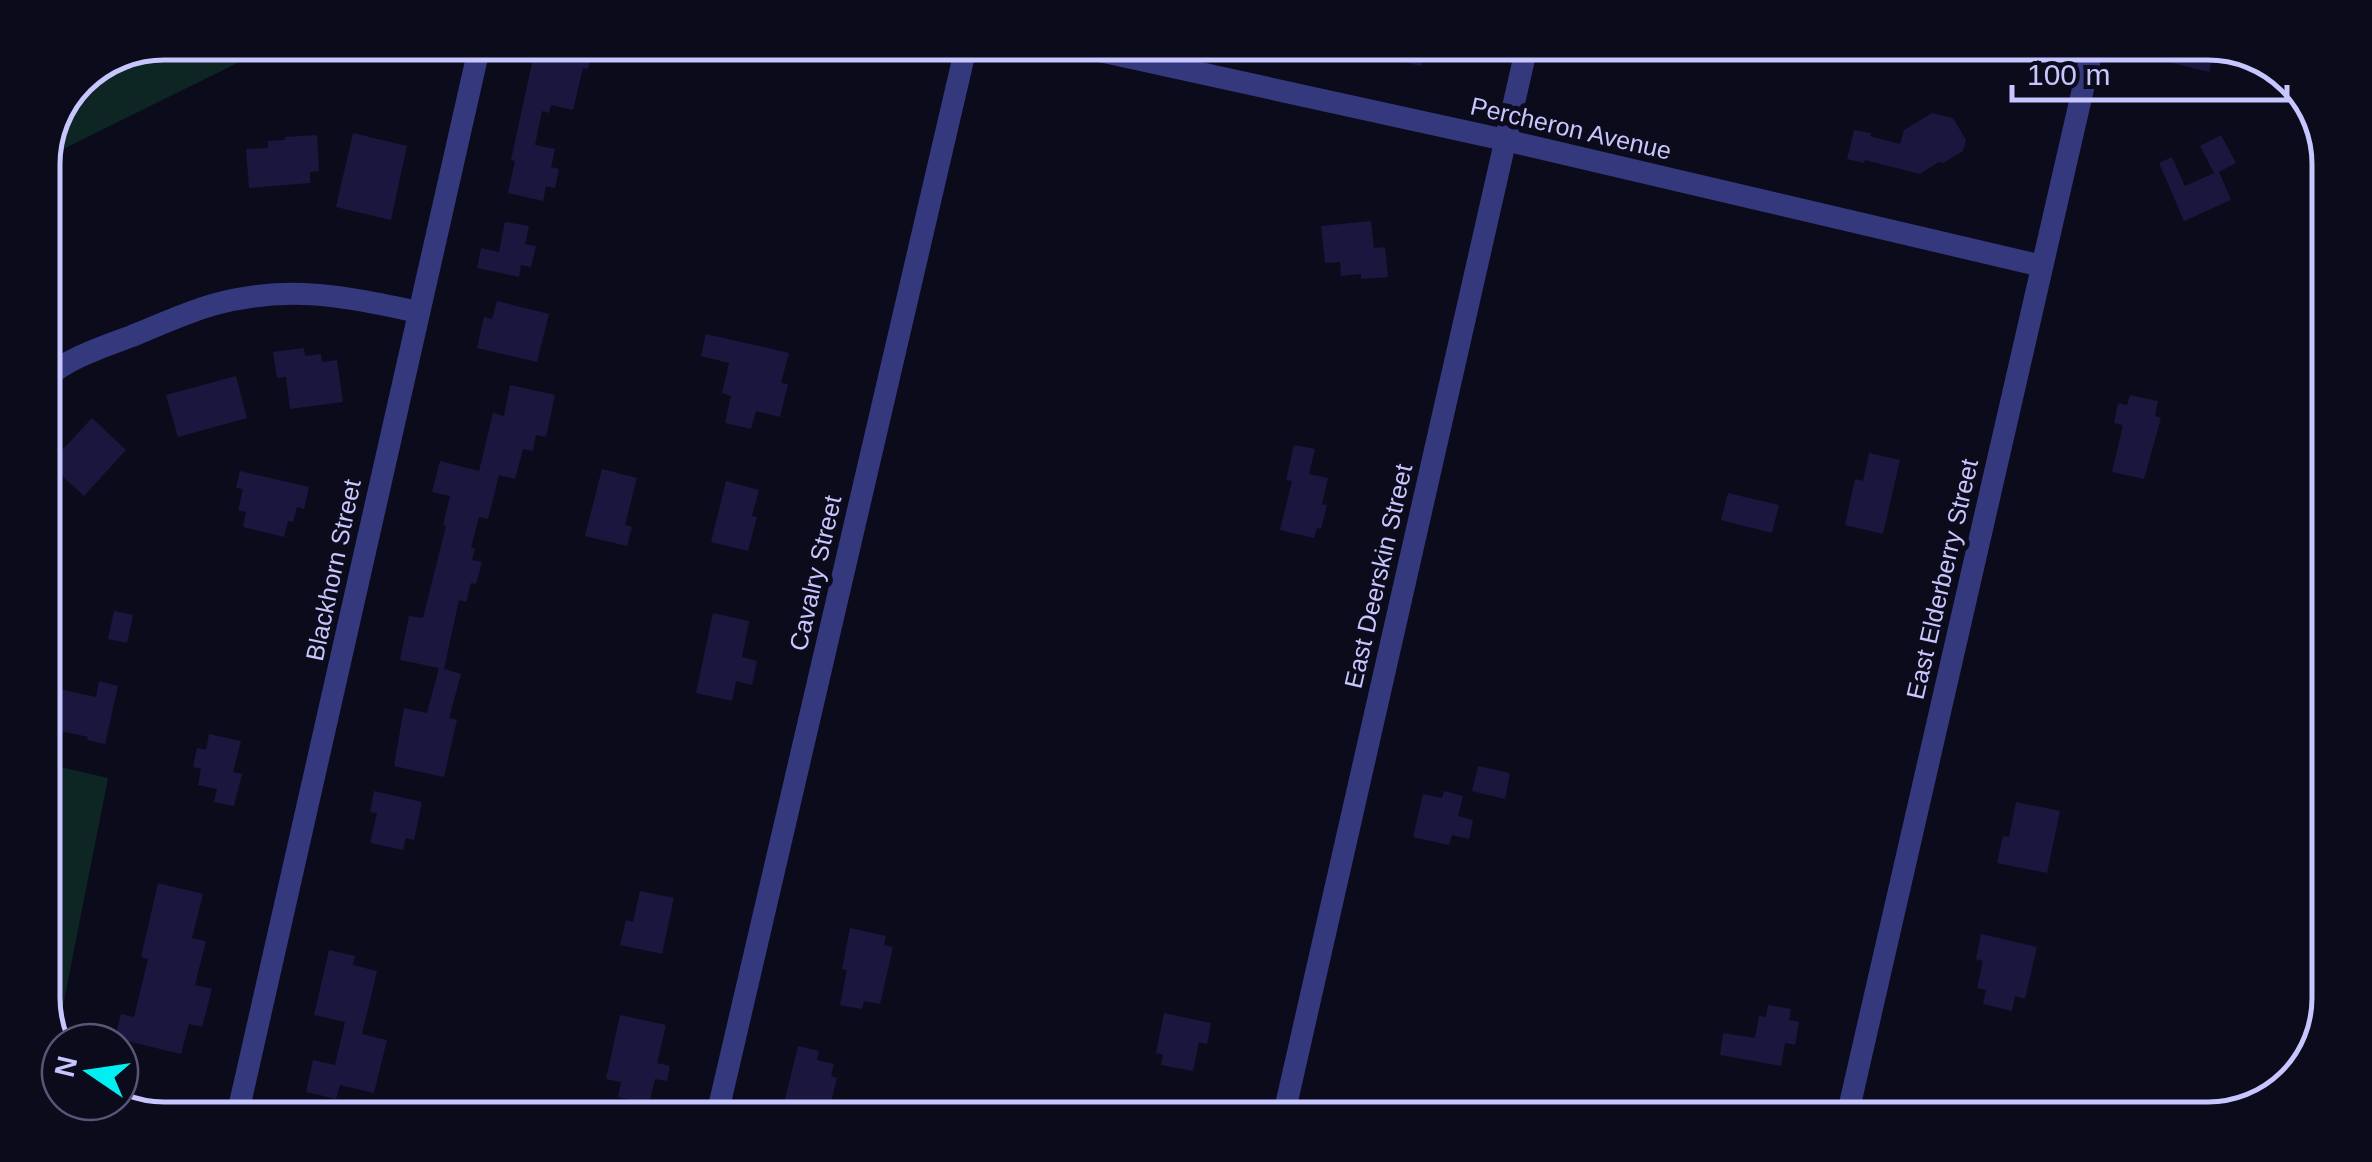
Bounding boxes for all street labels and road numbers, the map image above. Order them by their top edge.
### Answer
street label: Percheron Avenue [1468,91,1674,165]
street label: East Elderberry Street [1901,456,1983,702]
street label: East Deerskin Street [1339,461,1417,691]
street label: Blackhorn Street [300,477,366,663]
street label: Cavalry Street [784,493,846,653]

